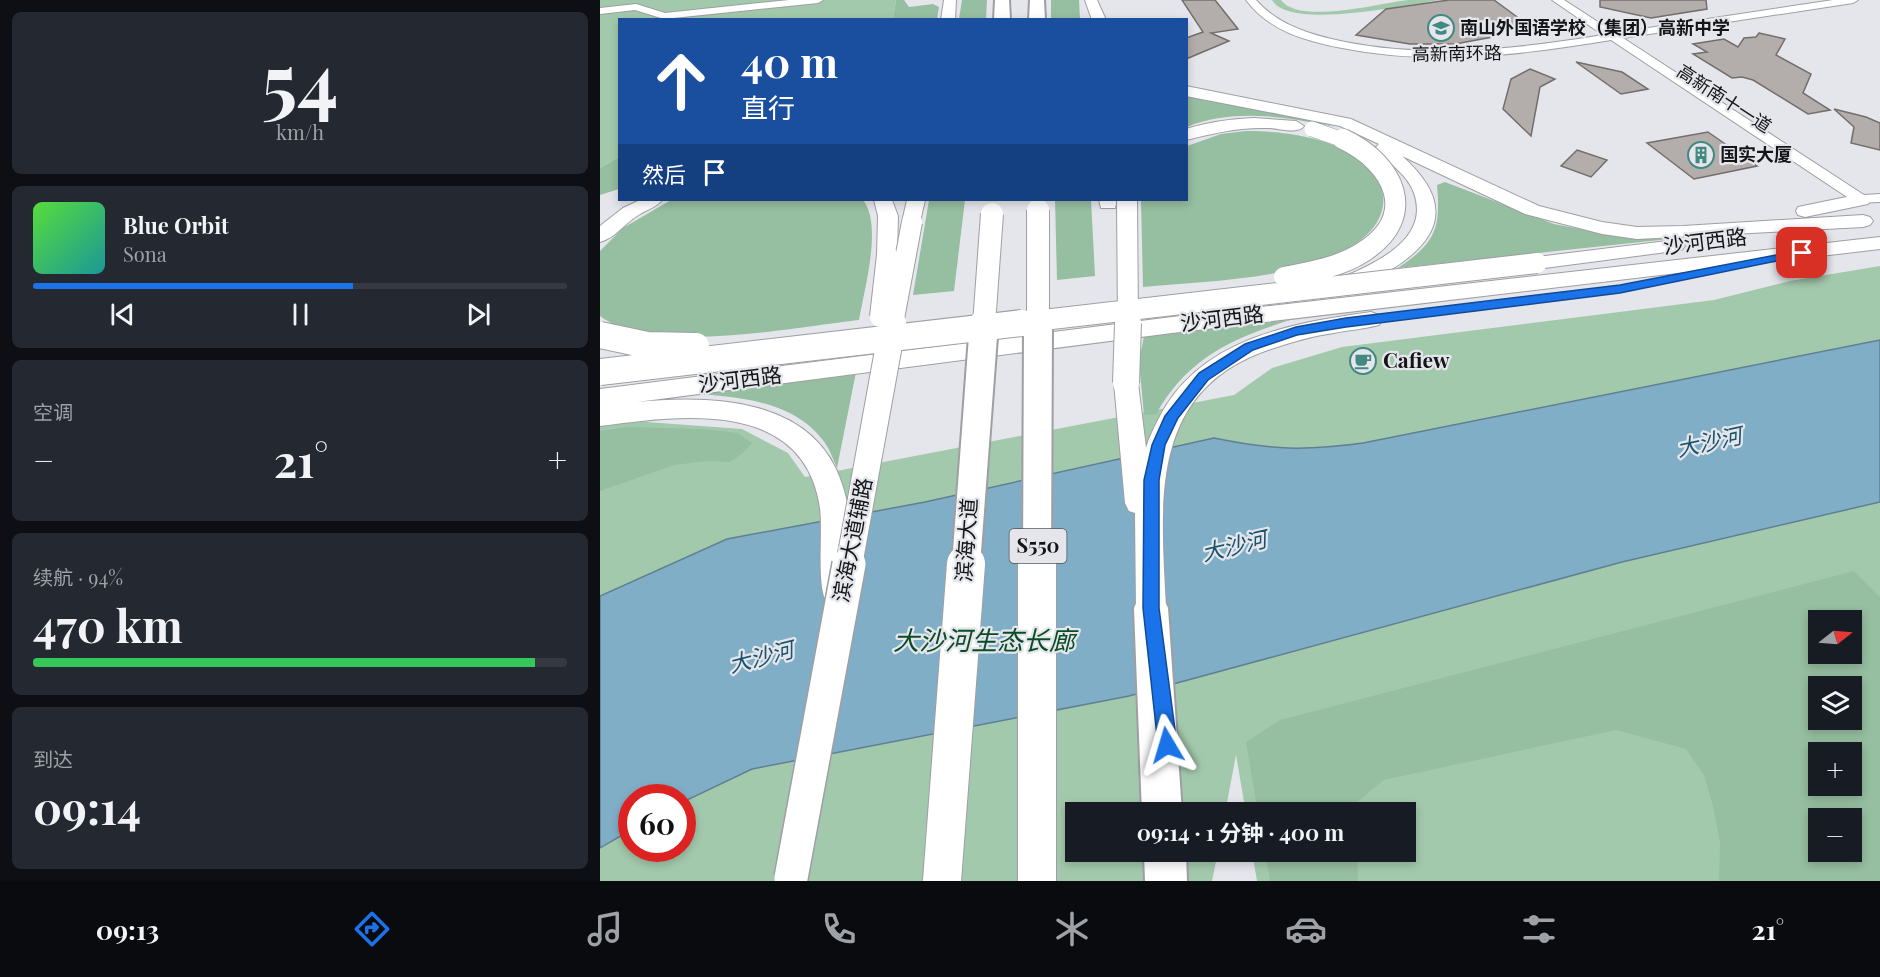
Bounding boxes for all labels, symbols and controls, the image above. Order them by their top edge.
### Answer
school or university icon: 南山外国语学校（集团）高新中学 [1426,13,1456,43]
place label: 南山外国语学校（集团）高新中学 [1460,15,1730,39]
text: 54 [262,27,339,131]
text: 40 m [741,33,838,89]
street label: 高新南环路 [1412,40,1502,66]
icon: ahead [642,42,720,120]
street label: 高新南十一道 [1673,59,1776,138]
text: 直行 [741,89,795,125]
text: km/h [276,118,324,145]
building icon: 国实大厦 [1686,140,1716,170]
place label: 国实大厦 [1720,142,1792,166]
icon: arrive [698,156,731,189]
text: 然后 [642,159,686,189]
text: Blue Orbit [123,210,229,240]
street label: 沙河西路 [1661,221,1748,259]
pin [1776,227,1827,278]
icon: arrive [1785,236,1818,269]
text: Sona [123,240,167,267]
icon: previous [106,298,139,331]
icon: pause [284,298,317,331]
icon: next [462,298,495,331]
street label: 沙河西路 [1178,298,1265,336]
place label: Cafiew [1383,345,1450,373]
cafe icon: Cafiew [1348,346,1378,376]
street label: 沙河西路 [696,359,783,397]
text: 空调 [33,398,73,425]
water label: 大沙河 [1673,419,1748,463]
text: 21° [274,429,328,489]
text: − [33,437,54,481]
text: + [548,437,567,481]
street label: 滨海大道辅路 [825,475,877,604]
street label: 滨海大道 [948,497,982,583]
water label: 大沙河 [1198,522,1273,567]
road number: S550 [1010,529,1066,563]
text: 续航 · 94% [33,563,123,590]
text: 470 km [33,594,183,654]
north arrow [1808,610,1862,664]
map controls [1808,610,1862,862]
park label: 大沙河生态长廊 [893,622,1079,657]
water label: 大沙河 [725,633,800,679]
button: layers [1808,676,1862,730]
position arrow [1135,713,1199,777]
button: + [1808,742,1862,796]
text: 到达 [33,745,73,772]
text: 09:14 [33,776,141,836]
speed limit sign: 60 [618,784,696,862]
button: − [1808,808,1862,862]
text: 09:14 · 1 分钟 · 400 m [1137,817,1344,847]
icon: directions [351,908,393,950]
icon: music [584,908,626,950]
icon: phone [818,908,860,950]
icon: climate [1051,908,1093,950]
icon: car [1285,908,1327,950]
icon: filters [1518,908,1560,950]
text: 09:13 [96,911,159,947]
text: 21° [1752,911,1784,947]

